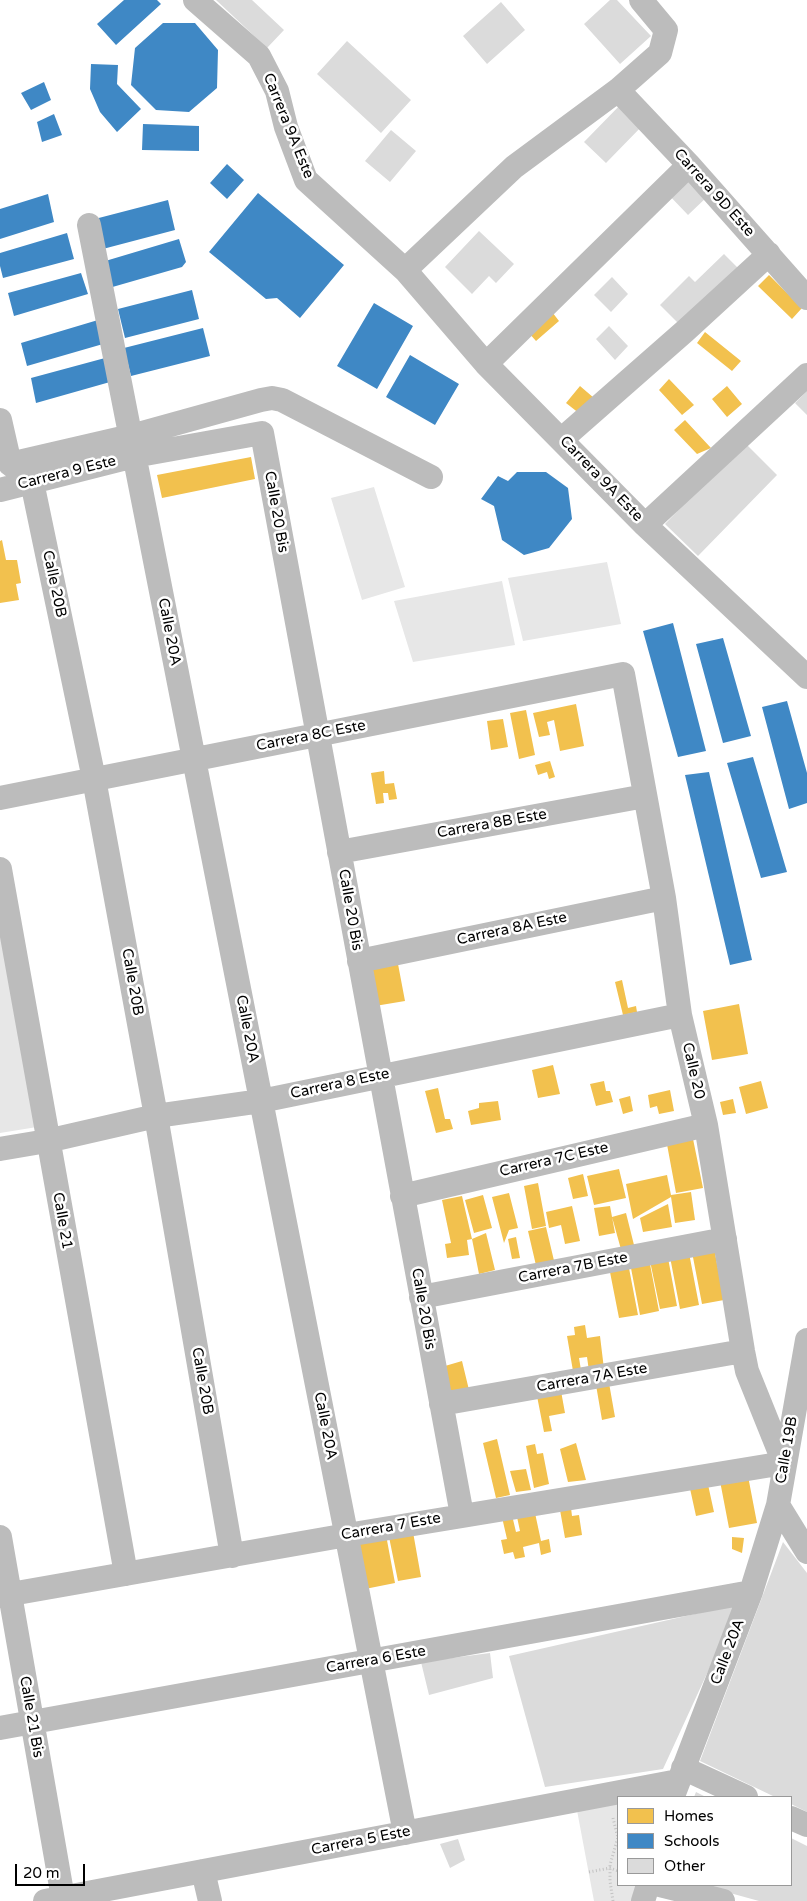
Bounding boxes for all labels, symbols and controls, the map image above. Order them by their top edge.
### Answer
street label: Carrera 9A Este [259,71,317,181]
street label: Carrera 9D Este [670,145,758,241]
street label: Carrera 9A Este [556,432,646,526]
street label: Carrera 9 Este [16,452,118,494]
street label: Calle 20 Bis [260,470,292,554]
street label: Calle 20B [38,549,70,619]
street label: Calle 20A [154,597,184,667]
street label: Carrera 8C Este [255,717,367,755]
street label: Carrera 8B Este [436,805,548,843]
street label: Calle 20 Bis [334,868,366,952]
street label: Carrera 8A Este [455,909,569,949]
street label: Calle 20B [117,947,147,1017]
street label: Calle 20A [232,994,262,1064]
street label: Calle 20 [678,1041,708,1101]
street label: Carrera 8 Este [289,1065,391,1103]
street label: Carrera 7C Este [498,1139,610,1181]
street label: Calle 21 [48,1191,76,1251]
street label: Carrera 7B Este [517,1249,629,1287]
street label: Calle 20 Bis [407,1267,439,1351]
street label: Calle 20B [187,1346,217,1416]
street label: Carrera 7A Este [535,1359,649,1397]
street label: Calle 20A [310,1391,340,1461]
street label: Calle 19B [772,1415,802,1485]
street label: Carrera 7 Este [340,1509,442,1545]
street label: Calle 20A [707,1617,749,1687]
street label: Carrera 6 Este [325,1642,427,1678]
street label: Calle 21 Bis [15,1675,47,1759]
legend [617,1796,792,1886]
text: Homes [664,1807,714,1825]
street label: Carrera 5 Este [310,1823,412,1859]
text: Schools [664,1832,720,1850]
scale bar [18,1854,88,1886]
text: Other [664,1857,705,1875]
text: 20 m [23,1864,60,1882]

